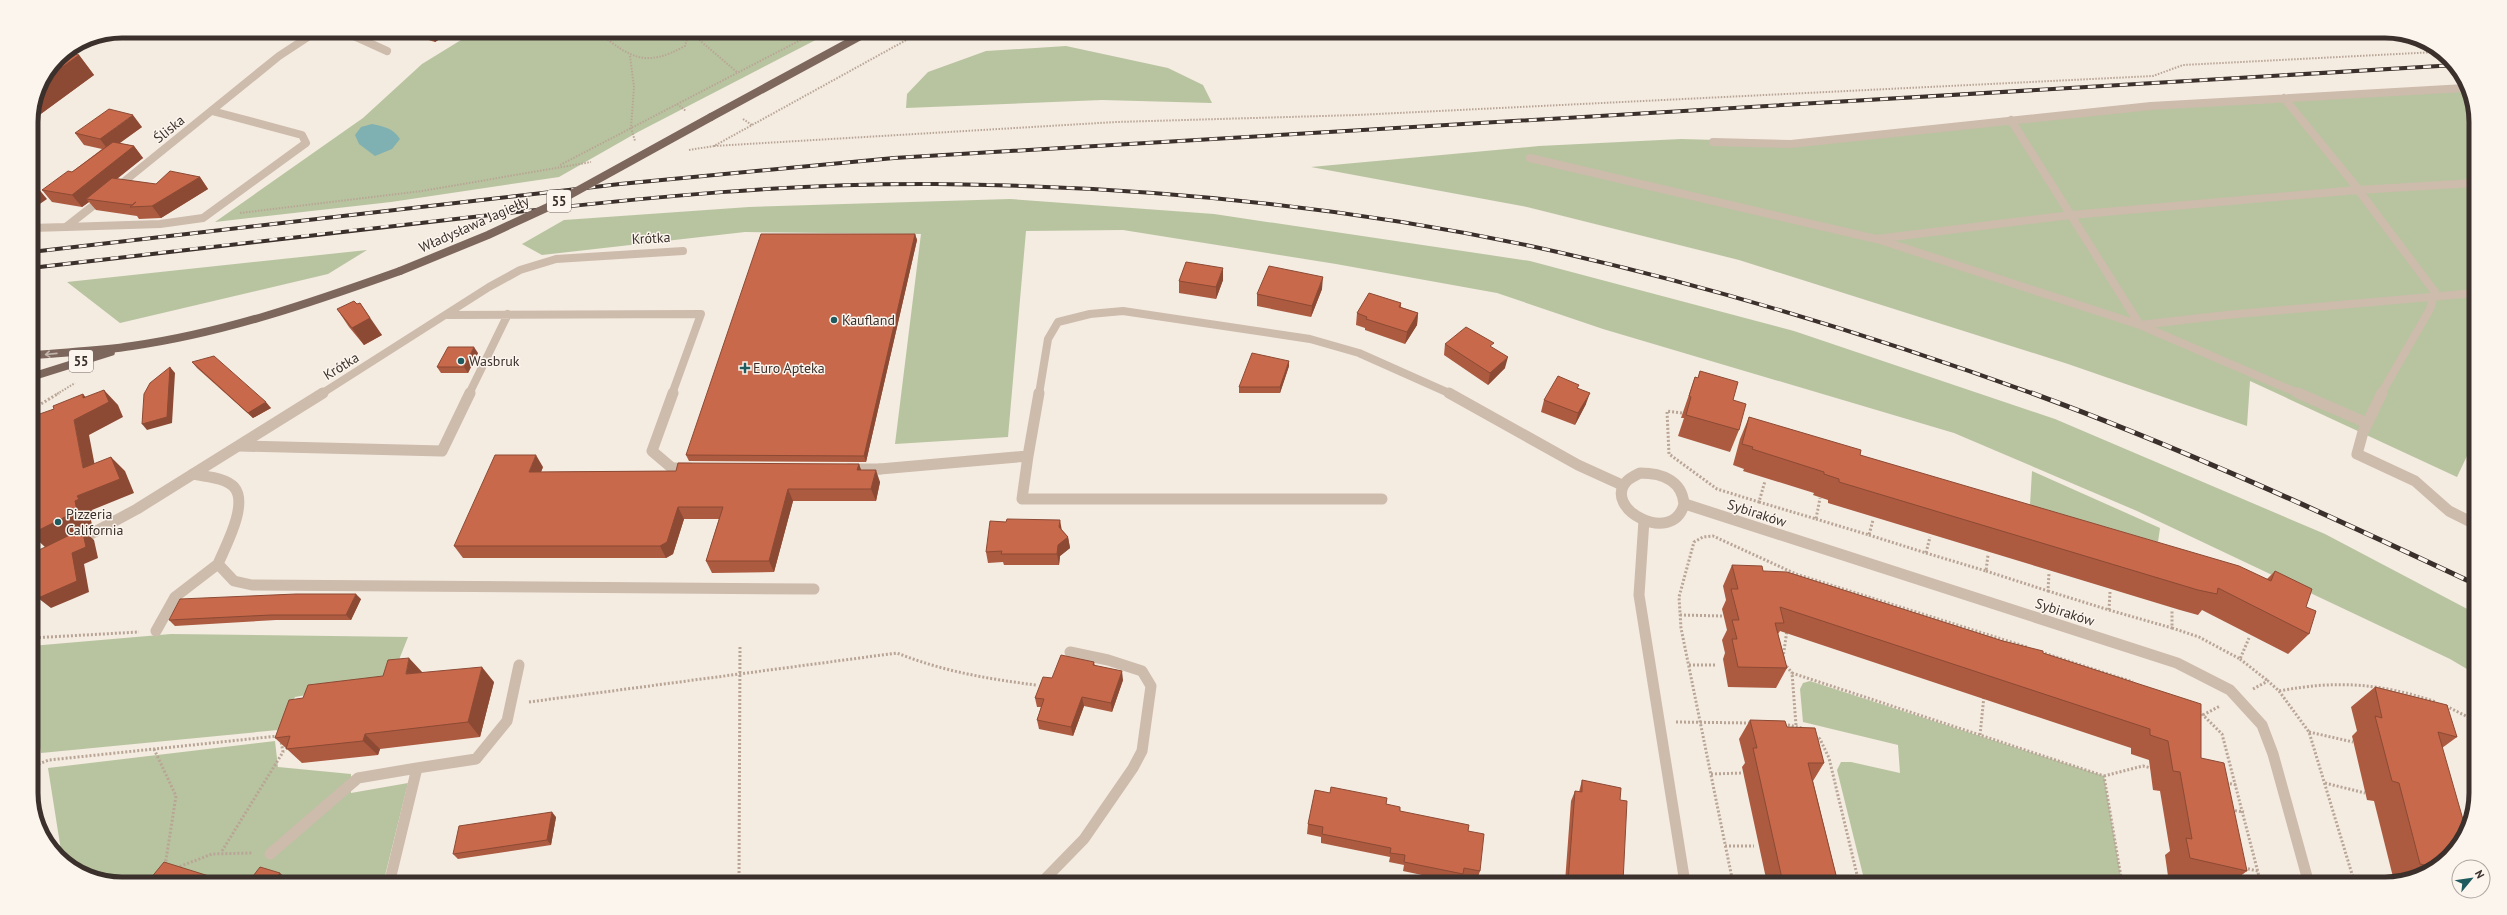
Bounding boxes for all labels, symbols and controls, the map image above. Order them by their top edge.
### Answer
street label: Śliska [150,111,188,147]
road number: 55 [547,190,571,212]
street label: Władysława Jagiełły [416,191,532,256]
street label: Krótka [631,228,671,248]
place label: Kaufland [842,311,895,329]
marker: Kaufland [829,315,839,325]
street label: Krótka [320,348,362,384]
one-way arrow [45,350,58,357]
road number: 55 [69,350,93,372]
place label: Wasbruk [469,352,520,370]
marker: Wasbruk [456,356,466,366]
place label: Euro Apteka [753,359,825,377]
marker: Euro Apteka [740,363,750,373]
street label: Sybiraków [1725,495,1790,531]
place label: Pizzeria California [66,505,124,539]
marker: Pizzeria California [53,517,63,527]
street label: Sybiraków [2033,594,2098,630]
north arrow [2451,859,2491,899]
text: N [2472,868,2488,881]

